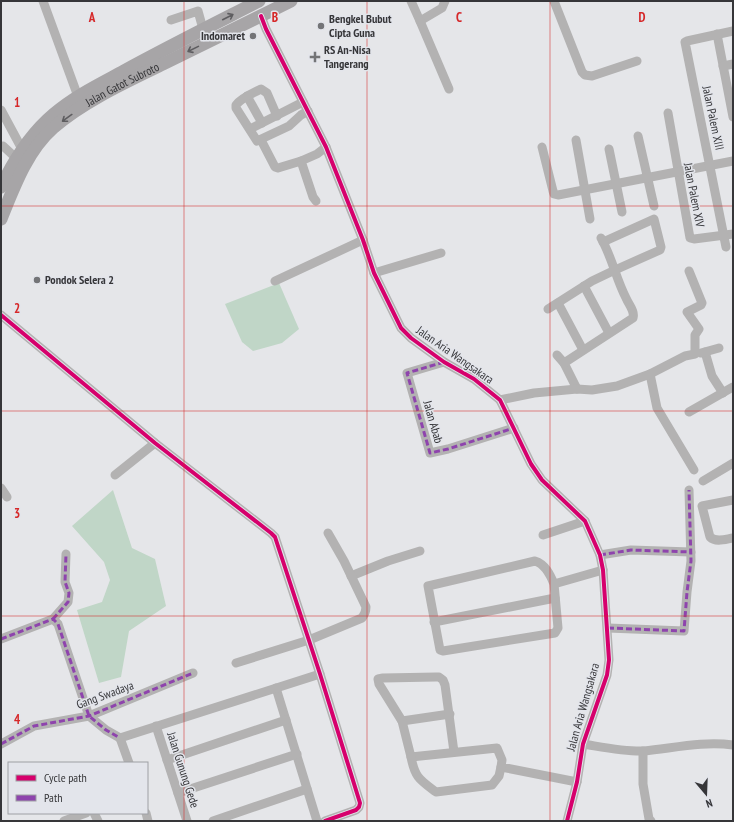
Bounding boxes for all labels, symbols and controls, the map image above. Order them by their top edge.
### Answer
text: A [88,9,96,26]
text: B [272,9,278,26]
text: C [456,9,462,26]
text: D [639,9,646,26]
place label: Bengkel Bubut Cipta Guna [329,11,392,40]
one-way arrow [222,13,234,20]
marker: Bengkel Bubut Cipta Guna [316,21,326,31]
place label: Indomaret [201,28,246,43]
marker: Indomaret [248,31,258,41]
place label: RS An-Nisa Tangerang [324,42,371,71]
one-way arrow [188,46,200,53]
marker: RS An-Nisa Tangerang [309,51,321,63]
street label: Jalan Gatot Subroto [82,59,162,110]
street label: Jalan Palem XIII [699,83,728,151]
text: 1 [14,94,20,111]
one-way arrow [62,113,73,122]
street label: Jalan Palem XIV [681,161,708,229]
place label: Pondok Selera 2 [45,272,114,287]
marker: Pondok Selera 2 [32,275,42,285]
text: 2 [14,300,20,317]
street label: Jalan Aria Wangsakara [413,322,497,387]
street label: Jalan Abab [420,398,447,445]
text: 3 [14,505,20,522]
street label: Jalan Aria Wangsakara [563,661,602,754]
street label: Gang Swadaya [74,677,136,712]
text: 4 [14,711,21,728]
street label: Jalan Gunung Gede [164,729,203,810]
legend [8,762,148,814]
text: Cycle path [44,770,87,785]
north arrow [686,774,726,814]
text: Path [44,790,62,805]
text: N [704,796,714,811]

